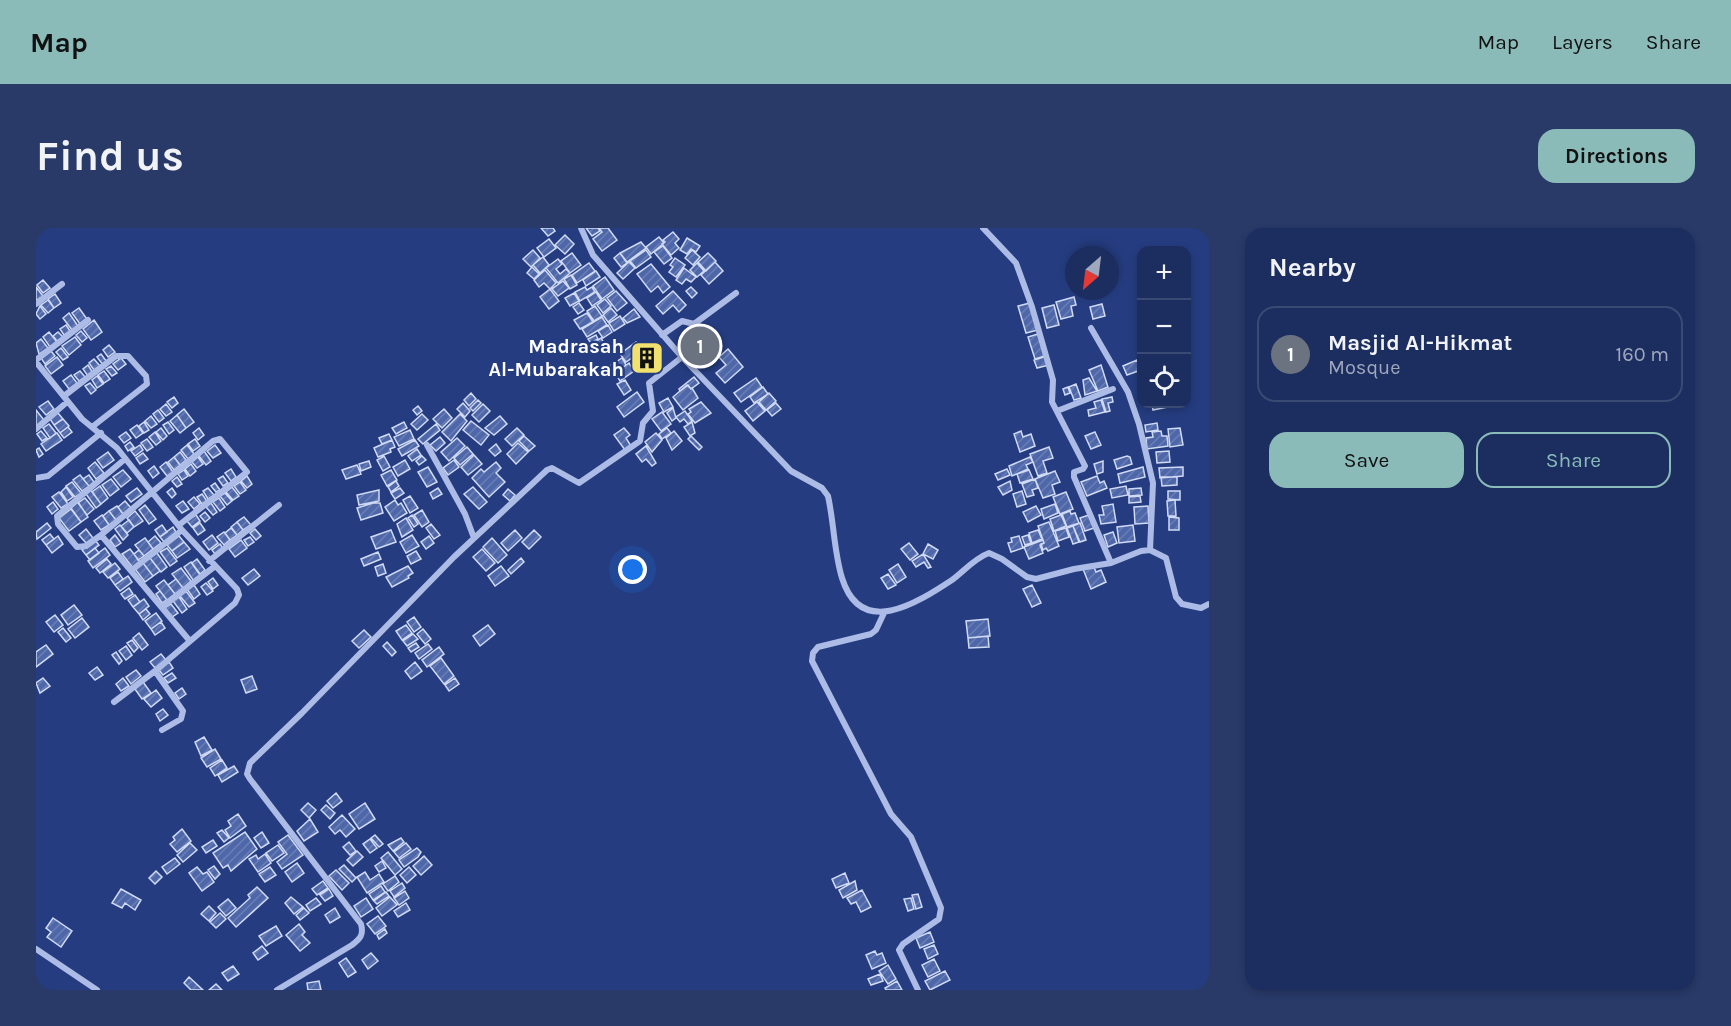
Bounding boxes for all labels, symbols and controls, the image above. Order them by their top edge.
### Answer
text: Map [30,26,88,59]
text: Map [1477,30,1519,54]
text: Layers [1552,30,1613,54]
text: Share [1646,30,1701,54]
button: Directions [1538,129,1695,183]
text: Find us [36,131,184,181]
north arrow [1065,246,1119,300]
map controls [1137,246,1191,408]
button: + [1137,246,1191,300]
text: Nearby [1269,252,1356,283]
button: − [1137,300,1191,354]
pin: 1 [680,324,720,368]
text: Masjid Al-Hikmat [1328,330,1512,356]
place label: Madrasah Al-Mubarakah [488,335,624,381]
building icon: Madrasah Al-Mubarakah [629,340,665,376]
text: 1 [1287,343,1294,366]
text: 160 m [1616,343,1669,366]
button: locate [1137,354,1191,408]
text: Mosque [1328,356,1400,379]
button: Save [1269,432,1464,488]
button: Share [1476,432,1671,488]
your location [618,555,647,584]

